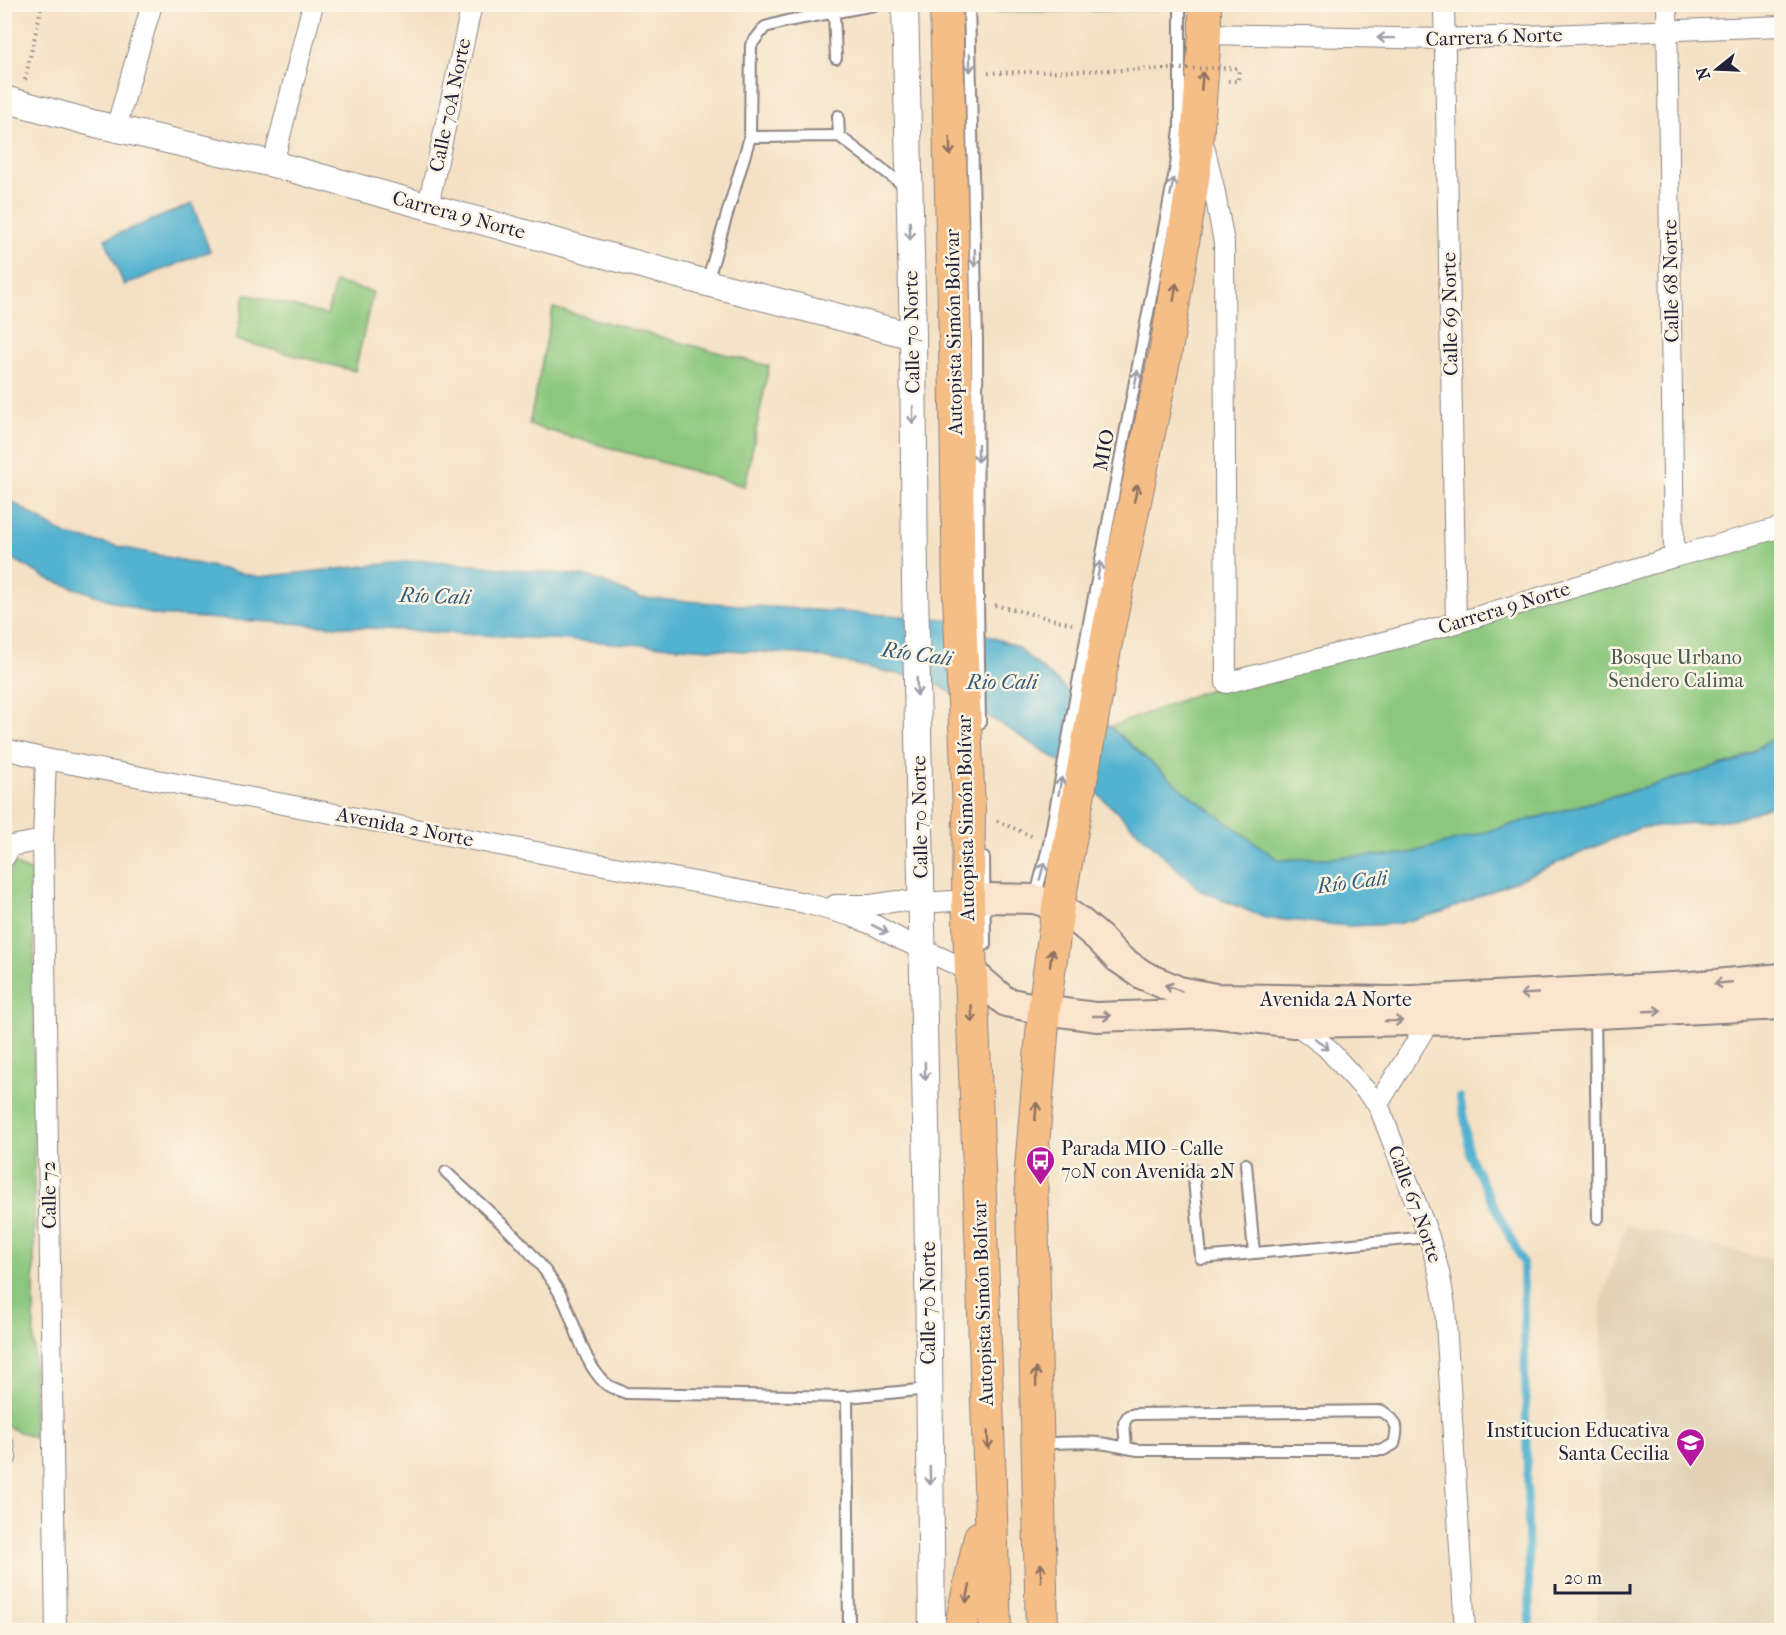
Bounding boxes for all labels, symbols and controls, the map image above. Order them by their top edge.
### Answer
street label: Carrera 6 Norte [1425,23,1563,51]
one-way arrow [1376,32,1396,44]
street label: Calle 70A Norte [425,36,475,174]
north arrow [1687,39,1747,99]
one-way arrow [964,52,976,72]
text: N [1692,64,1714,82]
one-way arrow [1197,72,1208,92]
one-way arrow [944,136,956,156]
one-way arrow [1167,178,1178,197]
street label: Carrera 9 Norte [390,186,528,244]
street label: Calle 68 Norte [1658,219,1684,343]
one-way arrow [905,220,916,240]
street label: Autopista Simón Bolívar [941,228,967,436]
one-way arrow [969,247,981,267]
street label: Calle 69 Norte [1437,252,1463,376]
street label: Calle 70 Norte [899,270,925,394]
one-way arrow [1170,282,1181,302]
one-way arrow [1130,369,1141,389]
one-way arrow [907,404,919,424]
street label: MIO [1089,427,1119,473]
one-way arrow [972,442,984,462]
one-way arrow [1131,483,1142,503]
one-way arrow [1094,561,1105,580]
street label: Carrera 9 Norte [1435,577,1573,639]
water label: Río Cali [397,583,473,609]
water label: Río Cali [878,637,956,671]
park label: Bosque Urbano Sendero Calima [1608,646,1744,692]
water label: Rio Cali [965,670,1039,694]
one-way arrow [912,676,923,696]
street label: Autopista Simón Bolívar [953,714,979,922]
street label: Calle 70 Norte [907,755,933,879]
one-way arrow [1054,777,1065,797]
street label: Avenida 2 Norte [334,802,475,852]
one-way arrow [1037,862,1048,881]
water label: Río Cali [1313,866,1391,898]
one-way arrow [871,924,889,935]
one-way arrow [1046,949,1057,969]
one-way arrow [1714,978,1734,989]
one-way arrow [1164,982,1183,993]
street label: Avenida 2A Norte [1259,988,1412,1011]
one-way arrow [1519,988,1539,999]
one-way arrow [966,1004,977,1024]
one-way arrow [1643,1006,1663,1017]
one-way arrow [1092,1010,1112,1022]
one-way arrow [1384,1015,1404,1027]
one-way arrow [1314,1038,1330,1051]
one-way arrow [920,1060,931,1080]
one-way arrow [1031,1102,1042,1122]
place label: Parada MIO - Calle 70N con Avenida 2N [1061,1137,1235,1183]
street label: Calle 67 Norte [1383,1142,1447,1266]
bus stop icon: Parada MIO - Calle 70N con Avenida 2N [1024,1144,1056,1186]
street label: Calle 72 [37,1161,61,1229]
street label: Autopista Simón Bolívar [968,1199,998,1408]
street label: Calle 70 Norte [917,1241,940,1365]
one-way arrow [1030,1368,1042,1388]
place label: Institucion Educativa Santa Cecilia [1486,1419,1670,1465]
school or university icon: Institucion Educativa Santa Cecilia [1674,1426,1706,1468]
one-way arrow [982,1429,993,1449]
one-way arrow [924,1465,936,1485]
scale bar [1555,1557,1630,1595]
one-way arrow [1035,1563,1047,1583]
text: 20 m [1564,1568,1602,1589]
one-way arrow [961,1584,973,1603]

